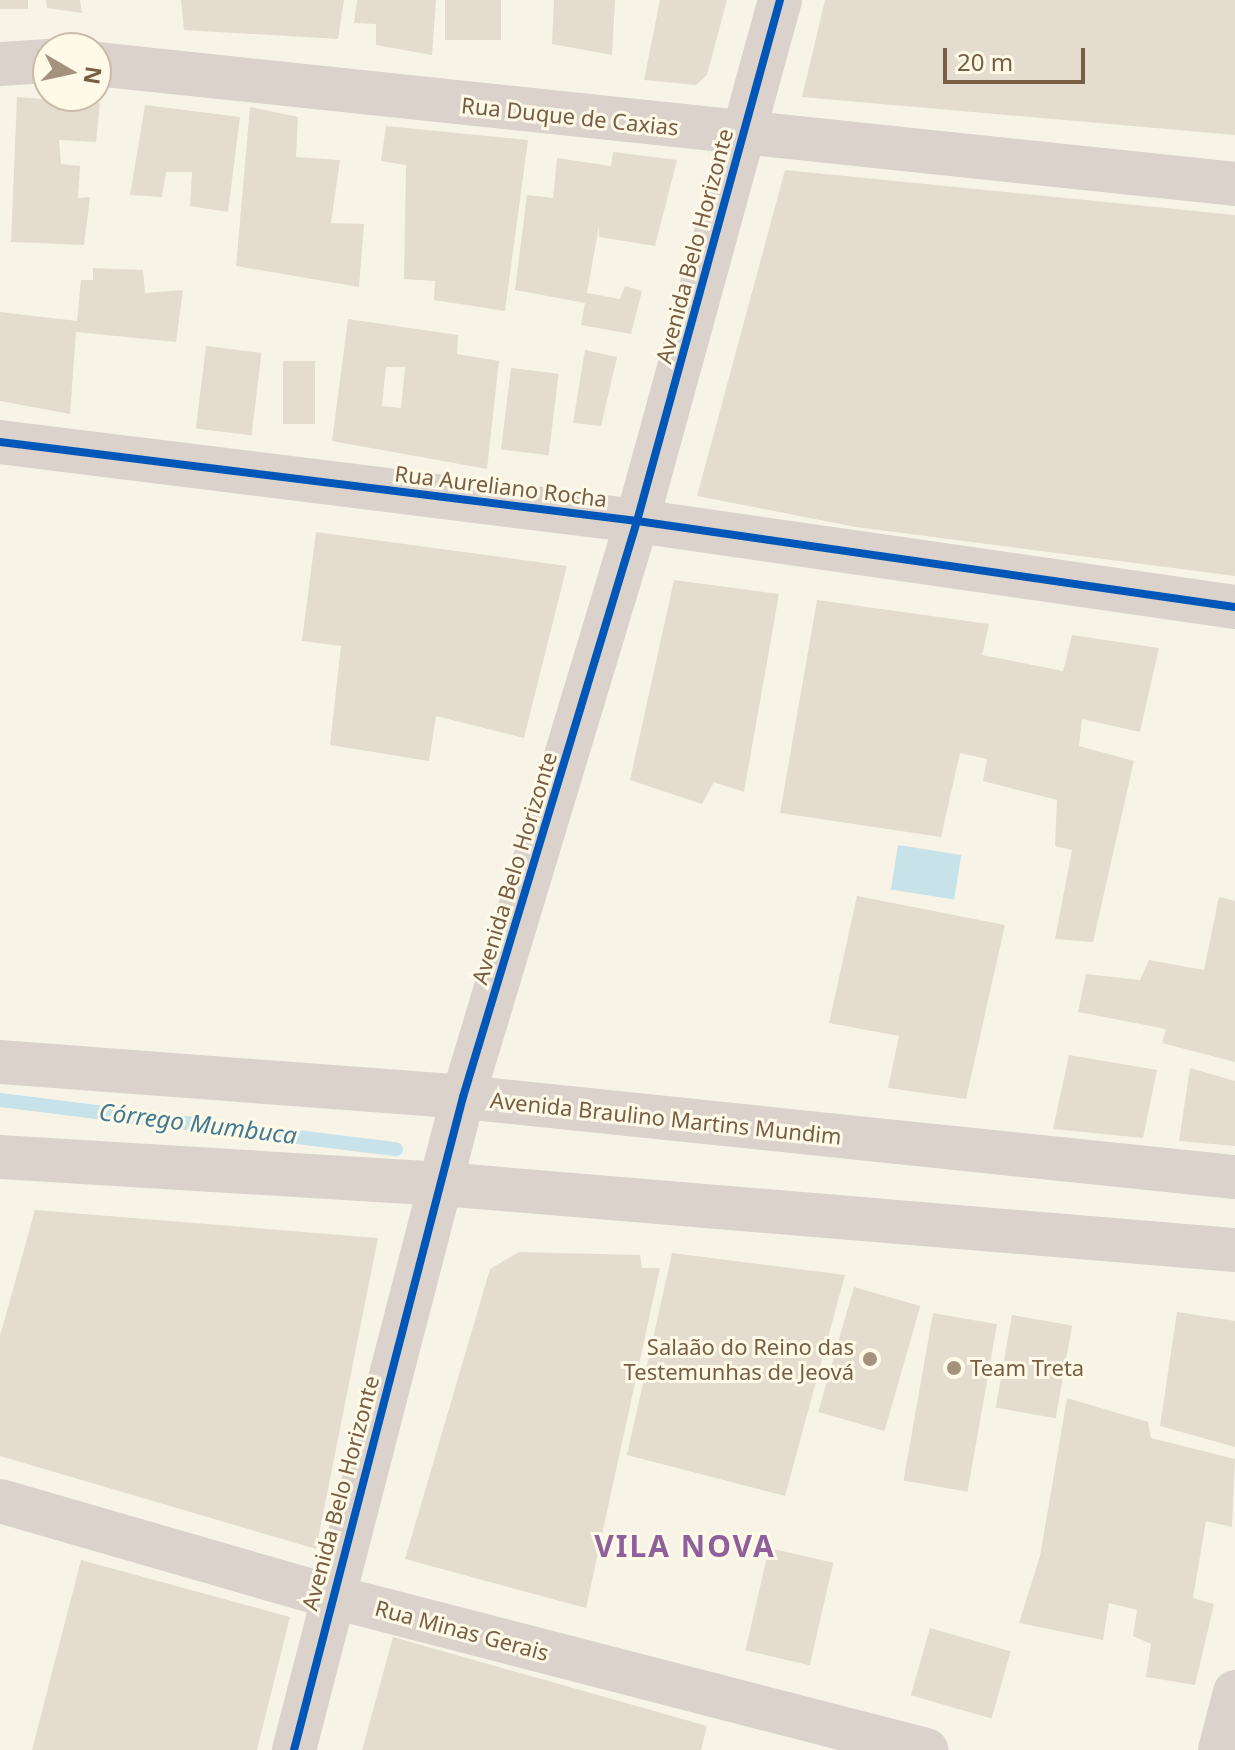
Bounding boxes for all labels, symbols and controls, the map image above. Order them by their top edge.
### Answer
north arrow [32,32,112,112]
scale bar [947,32,1089,82]
text: 20 m [957,45,1013,78]
text: N [78,64,110,87]
street label: Rua Duque de Caxias [460,91,680,141]
street label: Avenida Belo Horizonte [650,126,738,366]
street label: Rua Aureliano Rocha [393,460,609,512]
street label: Avenida Belo Horizonte [466,748,562,988]
street label: Avenida Braulino Martins Mundim [489,1086,843,1150]
water label: Córrego Mumbuca [97,1097,299,1149]
place label: Salaão do Reino das Testemunhas de Jeová [624,1333,854,1384]
marker: Salaão do Reino das Testemunhas de Jeová [861,1350,879,1368]
place label: Team Treta [970,1355,1084,1381]
marker: Team Treta [945,1359,963,1377]
street label: Avenida Belo Horizonte [296,1373,384,1613]
district label: VILA NOVA [594,1528,776,1564]
street label: Rua Minas Gerais [372,1594,552,1666]

